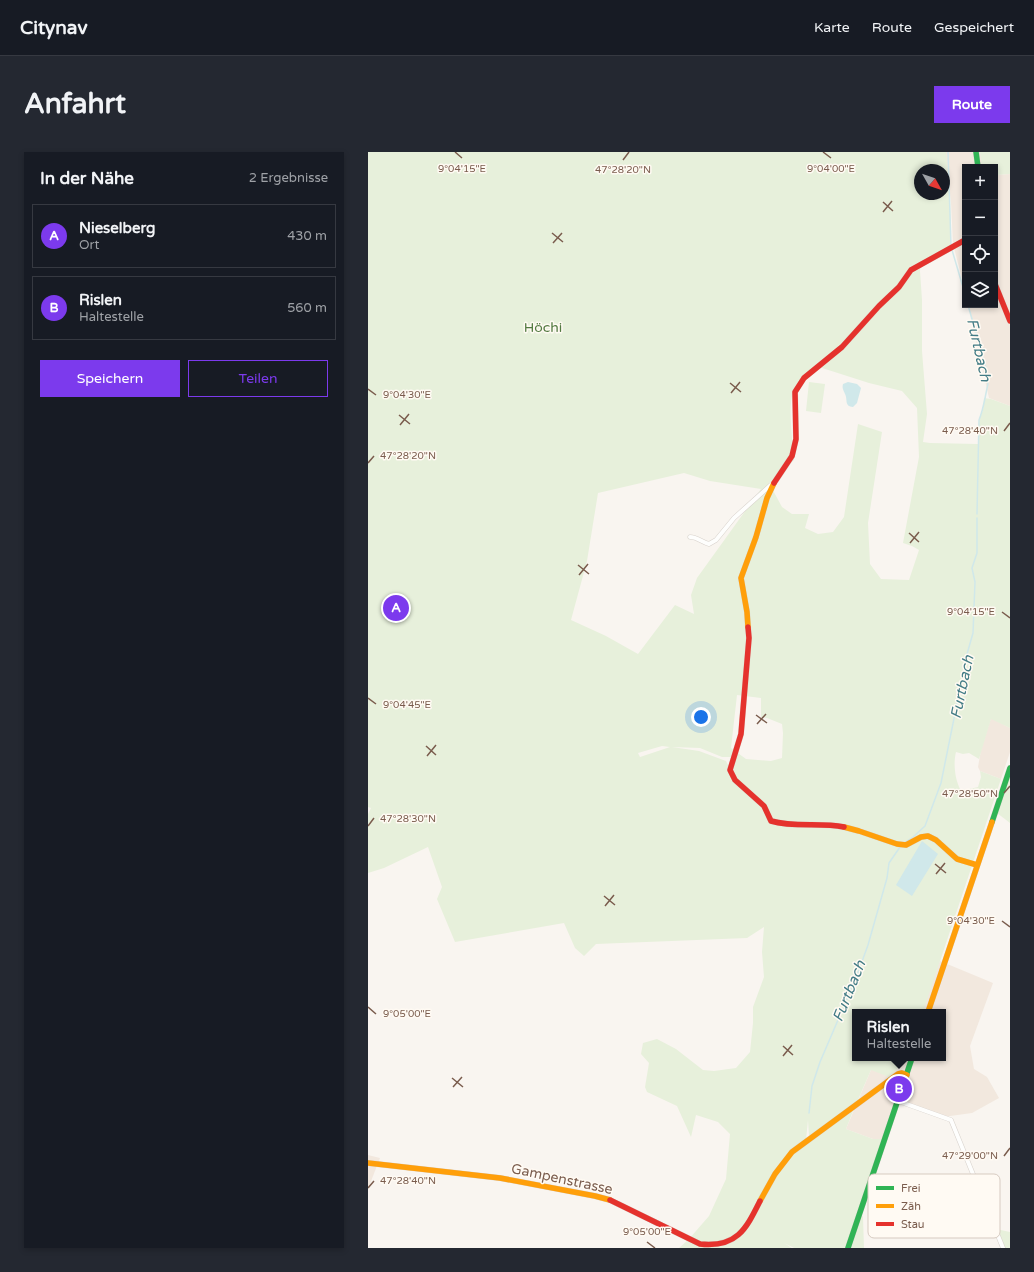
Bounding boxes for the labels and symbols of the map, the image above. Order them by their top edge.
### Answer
text: 9°04'15"E [438,163,486,175]
text: 9°04'00"E [807,163,855,175]
text: 47°28'20"N [595,164,651,176]
north arrow [914,164,950,200]
water label: Furtbach [963,317,995,384]
park label: Höchi [524,319,562,336]
text: 9°04'30"E [383,389,431,401]
text: 47°28'40"N [942,425,998,437]
text: 47°28'20"N [380,450,436,462]
pin: A [383,593,409,623]
text: 9°04'15"E [947,606,995,618]
water label: Furtbach [947,653,978,720]
text: 9°04'45"E [383,699,431,711]
your location [691,707,711,727]
text: 47°28'50"N [942,788,998,800]
text: 47°28'30"N [380,813,436,825]
text: 9°04'30"E [947,915,995,927]
water label: Furtbach [829,957,870,1024]
text: 9°05'00"E [383,1008,431,1020]
pin: B [886,1074,912,1104]
text: 47°29'00"N [942,1150,998,1162]
street label: Gampenstrasse [510,1160,614,1198]
legend [868,1174,1000,1238]
text: 47°28'40"N [380,1175,436,1187]
text: Frei [901,1182,920,1195]
text: Zäh [901,1200,921,1213]
text: Stau [901,1218,925,1231]
text: 9°05'00"E [623,1226,671,1238]

